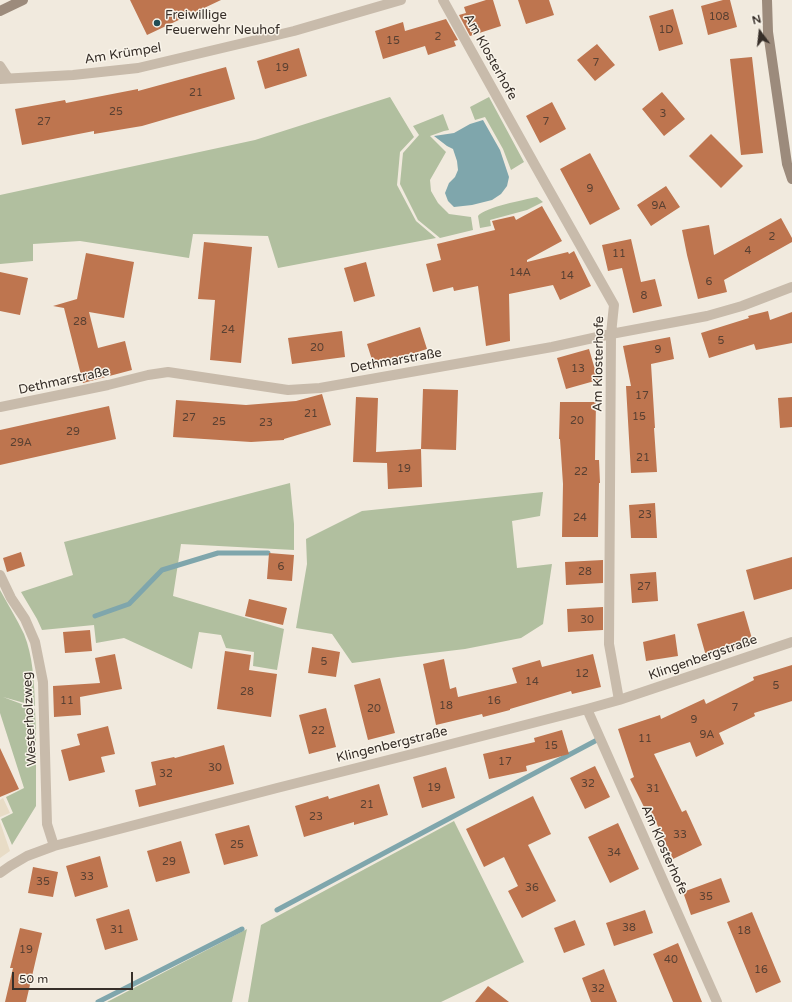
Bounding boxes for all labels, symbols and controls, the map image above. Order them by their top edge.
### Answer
place label: Freiwillige Feuerwehr Neuhof [165,8,280,39]
house number: 108 [709,10,729,24]
street label: Am Klosterhofe [460,11,520,103]
north arrow [740,12,780,52]
text: N [751,13,763,27]
marker: Freiwillige Feuerwehr Neuhof [152,18,162,28]
house number: 1D [658,23,674,37]
house number: 2 [435,30,441,44]
house number: 15 [386,34,400,48]
street label: Am Krümpel [84,40,162,68]
house number: 7 [593,56,599,70]
house number: 19 [275,61,289,75]
house number: 21 [189,86,203,100]
house number: 25 [109,105,123,119]
house number: 3 [660,107,666,121]
house number: 27 [37,115,51,129]
house number: 7 [543,115,549,129]
house number: 9 [587,182,593,196]
house number: 9A [651,199,667,213]
house number: 2 [769,230,775,244]
house number: 4 [745,244,751,258]
house number: 11 [612,247,626,261]
house number: 14A [509,266,531,280]
house number: 14 [560,269,574,283]
house number: 6 [706,275,712,289]
house number: 8 [641,289,647,303]
house number: 28 [73,315,87,329]
street label: Am Klosterhofe [590,316,608,412]
house number: 24 [221,323,235,337]
house number: 5 [718,334,724,348]
house number: 20 [310,341,324,355]
house number: 9 [655,343,661,357]
street label: Dethmarstraße [349,345,443,377]
house number: 13 [571,362,585,376]
street label: Dethmarstraße [17,364,111,398]
house number: 17 [635,389,649,403]
house number: 21 [304,407,318,421]
house number: 15 [632,410,646,424]
house number: 27 [182,411,196,425]
house number: 20 [570,414,584,428]
house number: 25 [212,415,226,429]
house number: 23 [259,416,273,430]
house number: 29 [66,425,80,439]
house number: 29A [10,436,32,450]
house number: 21 [636,451,650,465]
house number: 19 [397,462,411,476]
house number: 22 [574,465,588,479]
house number: 23 [638,508,652,522]
house number: 24 [573,511,587,525]
house number: 6 [278,560,284,574]
house number: 28 [578,565,592,579]
house number: 27 [637,580,651,594]
house number: 30 [580,613,594,627]
street label: Klingenbergstraße [647,632,759,684]
house number: 5 [321,655,327,669]
house number: 12 [575,667,589,681]
street label: Westerholzweg [20,671,40,767]
house number: 14 [525,675,539,689]
house number: 5 [773,679,779,693]
house number: 28 [240,685,254,699]
house number: 11 [60,694,74,708]
house number: 16 [487,694,501,708]
house number: 18 [439,699,453,713]
house number: 7 [732,701,738,715]
house number: 20 [367,702,381,716]
house number: 9 [691,713,697,727]
house number: 22 [311,724,325,738]
street label: Klingenbergstraße [335,724,449,766]
house number: 9A [699,728,715,742]
house number: 11 [638,732,652,746]
house number: 15 [544,739,558,753]
house number: 17 [498,755,512,769]
house number: 30 [208,761,222,775]
house number: 32 [159,767,173,781]
house number: 32 [581,777,595,791]
house number: 19 [427,781,441,795]
house number: 31 [646,782,660,796]
house number: 21 [360,798,374,812]
street label: Am Klosterhofe [637,803,691,897]
house number: 23 [309,810,323,824]
house number: 33 [673,828,687,842]
house number: 25 [230,838,244,852]
house number: 34 [607,846,621,860]
house number: 29 [162,855,176,869]
house number: 33 [80,870,94,884]
house number: 35 [36,875,50,889]
house number: 36 [525,881,539,895]
house number: 35 [699,890,713,904]
house number: 38 [622,921,636,935]
house number: 31 [110,923,124,937]
house number: 18 [737,924,751,938]
house number: 19 [19,943,33,957]
house number: 40 [664,953,678,967]
house number: 16 [754,963,768,977]
scale bar [14,964,135,990]
text: 50 m [19,972,48,986]
house number: 32 [591,982,605,996]

